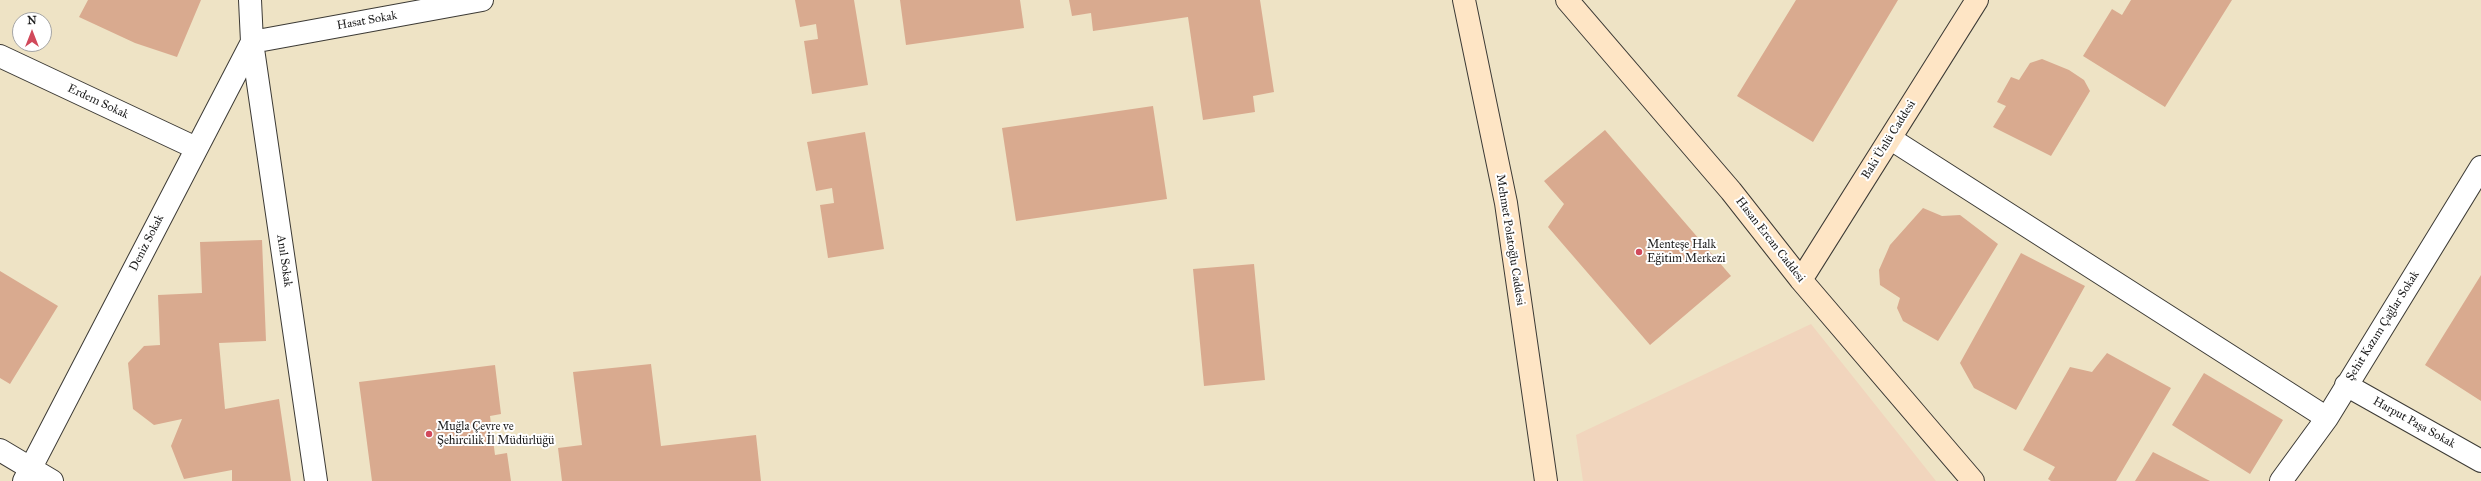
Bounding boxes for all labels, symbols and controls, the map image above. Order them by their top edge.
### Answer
street label: Hasat Sokak [336,9,398,33]
north arrow [12,12,52,52]
text: N [27,14,37,27]
street label: Erdem Sokak [65,82,131,122]
street label: Baki Ünlü Caddesi [1859,98,1919,182]
street label: Mehmet Polatoğlu Caddesi [1492,173,1528,307]
street label: Hasan Ercan Caddesi [1732,195,1808,285]
street label: Deniz Sokak [127,212,167,274]
street label: Anıl Sokak [273,234,295,288]
place label: Menteşe Halk Eğitim Merkezi [1647,238,1726,266]
marker: Menteşe Halk Eğitim Merkezi [1634,247,1644,257]
street label: Şehit Kazım Çağlar Sokak [2343,268,2423,384]
street label: Harput Paşa Sokak [2370,394,2458,452]
place label: Muğla Çevre ve Şehircilik İl Müdürlüğü [437,420,554,448]
marker: Muğla Çevre ve Şehircilik İl Müdürlüğü [424,429,434,439]

